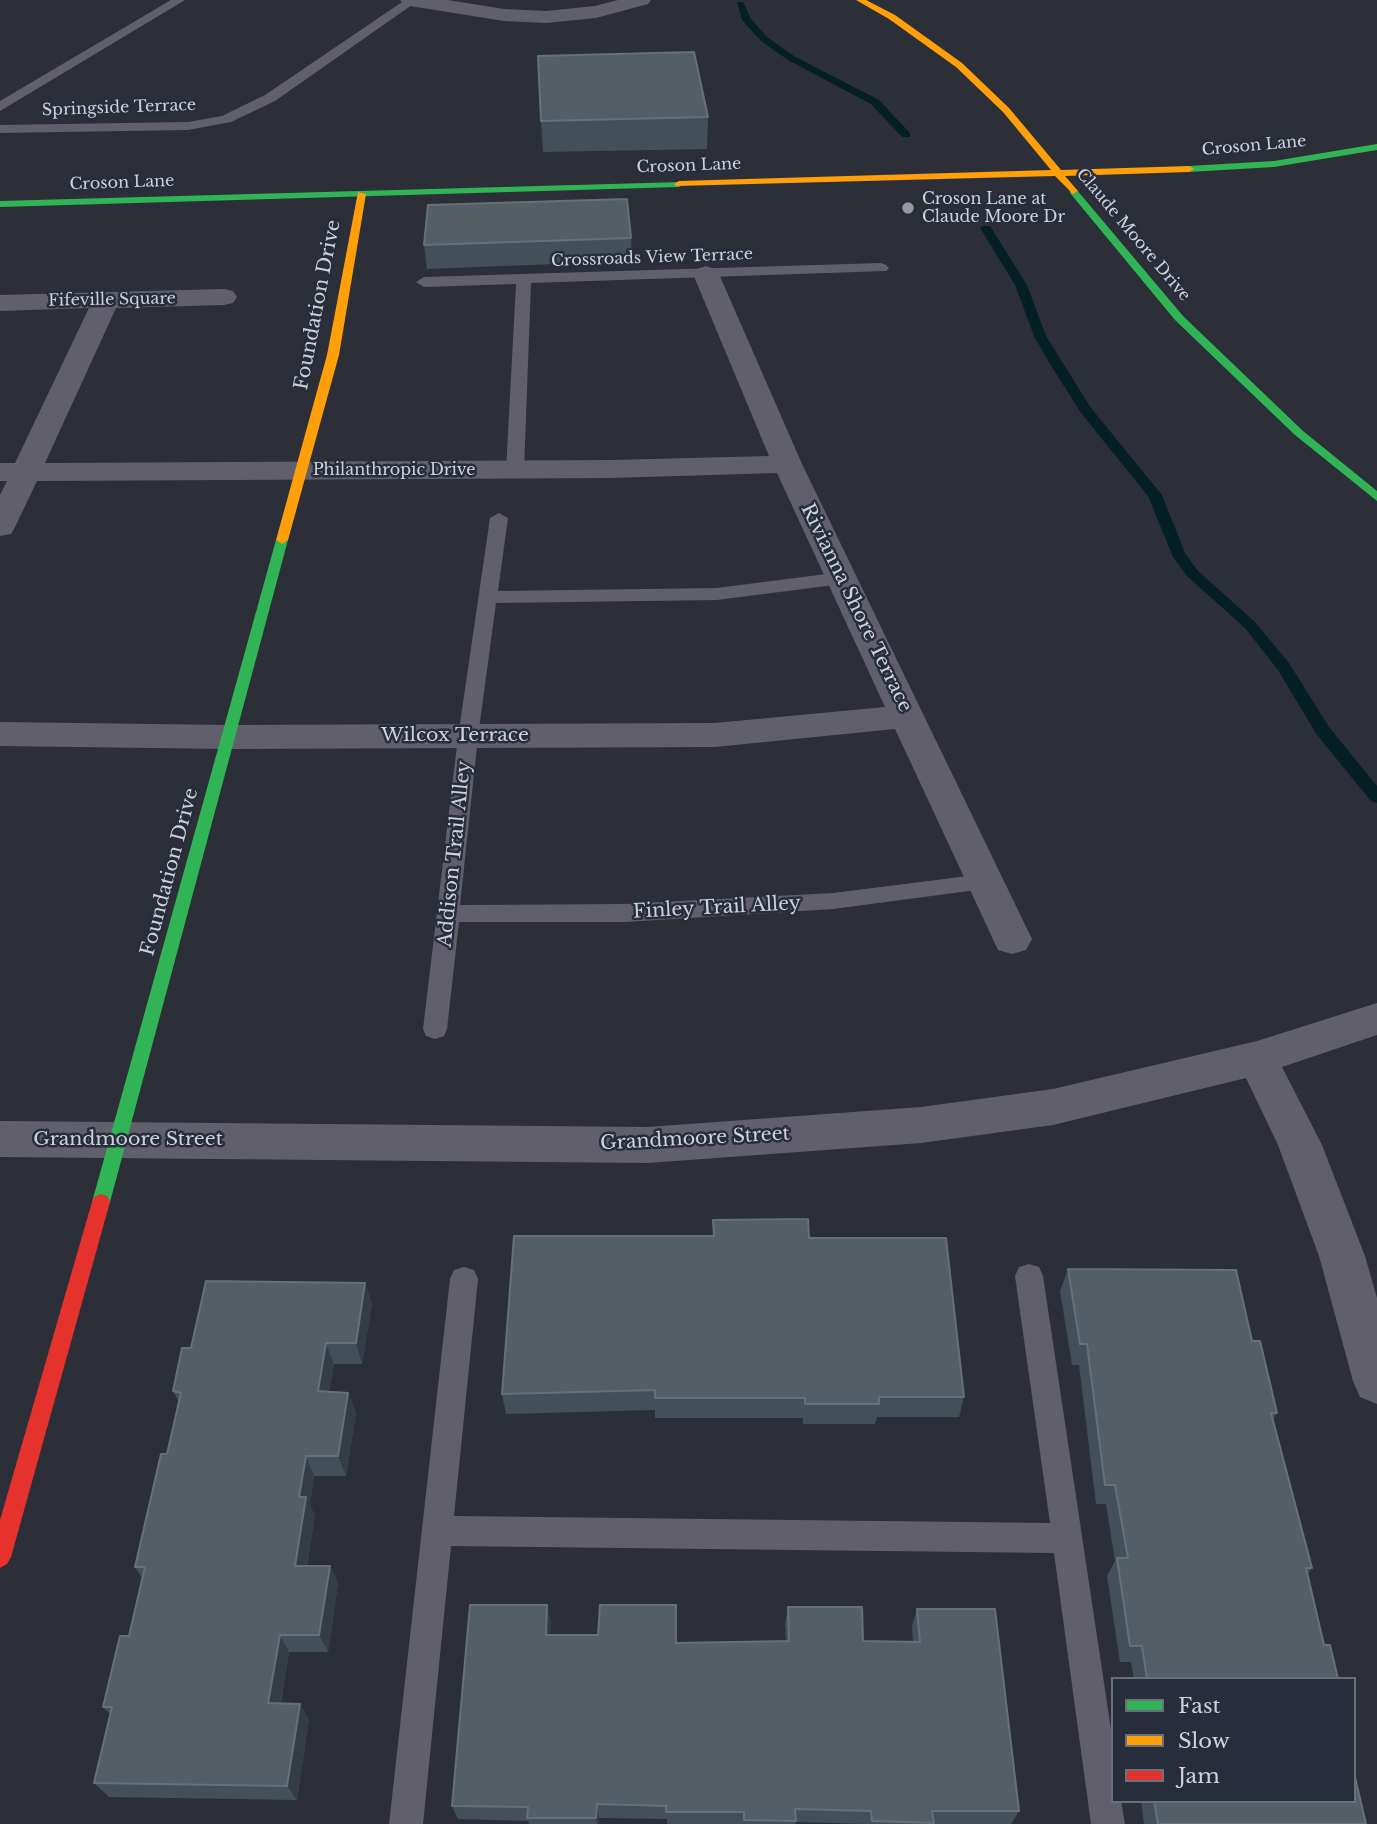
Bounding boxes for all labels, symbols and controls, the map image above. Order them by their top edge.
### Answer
street label: Springside Terrace [42,96,196,120]
street label: Croson Lane [1201,132,1307,160]
street label: Croson Lane [636,155,742,177]
street label: Claude Moore Drive [1072,165,1194,305]
street label: Croson Lane [69,172,175,194]
place label: Croson Lane at Claude Moore Dr [922,189,1065,227]
marker: Croson Lane at Claude Moore Dr [900,200,916,216]
street label: Foundation Drive [290,218,346,392]
street label: Crossroads View Terrace [551,245,753,271]
street label: Fifeville Square [48,289,176,311]
street label: Philanthropic Drive [313,460,475,480]
street label: Rivianna Shore Terrace [796,500,916,716]
street label: Wilcox Terrace [381,725,529,747]
street label: Addison Trail Alley [434,760,476,948]
street label: Foundation Drive [137,786,203,958]
street label: Finley Trail Alley [632,892,802,924]
street label: Grandmoore Street [600,1123,790,1155]
street label: Grandmoore Street [33,1129,223,1151]
legend [1111,1677,1356,1803]
text: Fast [1178,1693,1220,1719]
text: Slow [1178,1728,1230,1754]
text: Jam [1178,1763,1220,1789]

